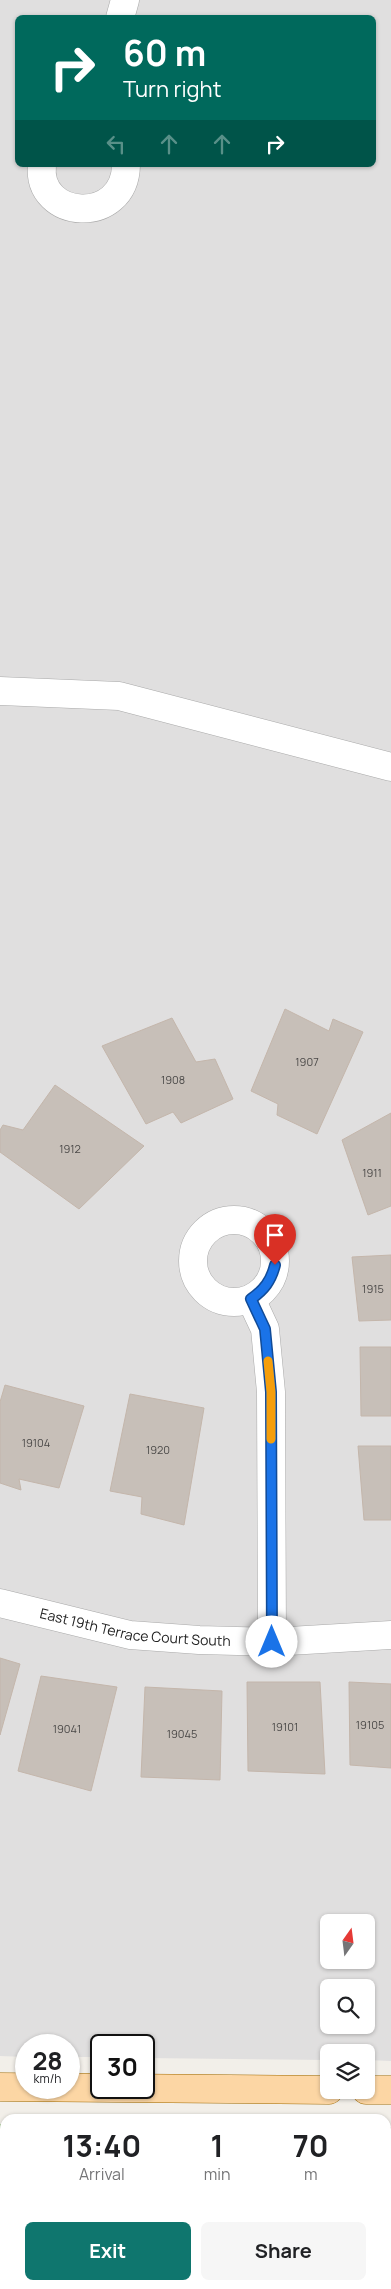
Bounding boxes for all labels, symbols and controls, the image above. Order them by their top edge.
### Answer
text: 60 m [123,29,206,77]
icon: right [40,35,105,100]
text: Turn right [123,74,221,104]
icon: left [102,130,130,158]
icon: ahead [155,130,183,158]
icon: ahead [208,130,236,158]
icon: right [261,130,289,158]
house number: 1907 [295,1054,319,1069]
house number: 1908 [161,1072,185,1087]
house number: 1912 [59,1141,81,1156]
house number: 1911 [362,1165,382,1180]
pin [254,1214,296,1265]
icon: arrive [261,1221,289,1249]
house number: 1915 [362,1281,384,1296]
house number: 19104 [22,1435,50,1450]
house number: 1920 [146,1442,170,1457]
street label: East 19th Terrace Court South [38,1603,231,1650]
position arrow [245,1615,297,1667]
house number: 19105 [356,1717,384,1732]
house number: 19101 [272,1719,298,1734]
house number: 19041 [53,1721,81,1736]
house number: 19045 [167,1726,197,1741]
north arrow [320,1914,375,1969]
map controls [320,1914,375,2099]
button: search [320,1979,375,2034]
speed limit sign: 30 [90,2034,155,2099]
text: 28 [32,2043,63,2078]
button: layers [320,2044,375,2099]
text: km/h [34,2070,61,2087]
text: 13:40 [62,2125,141,2166]
text: 1 [210,2125,224,2166]
text: 70 [293,2125,329,2166]
text: Arrival [79,2163,125,2185]
text: min [204,2163,230,2185]
text: m [304,2163,318,2185]
button: Exit [25,2222,191,2280]
button: Share [201,2222,366,2280]

